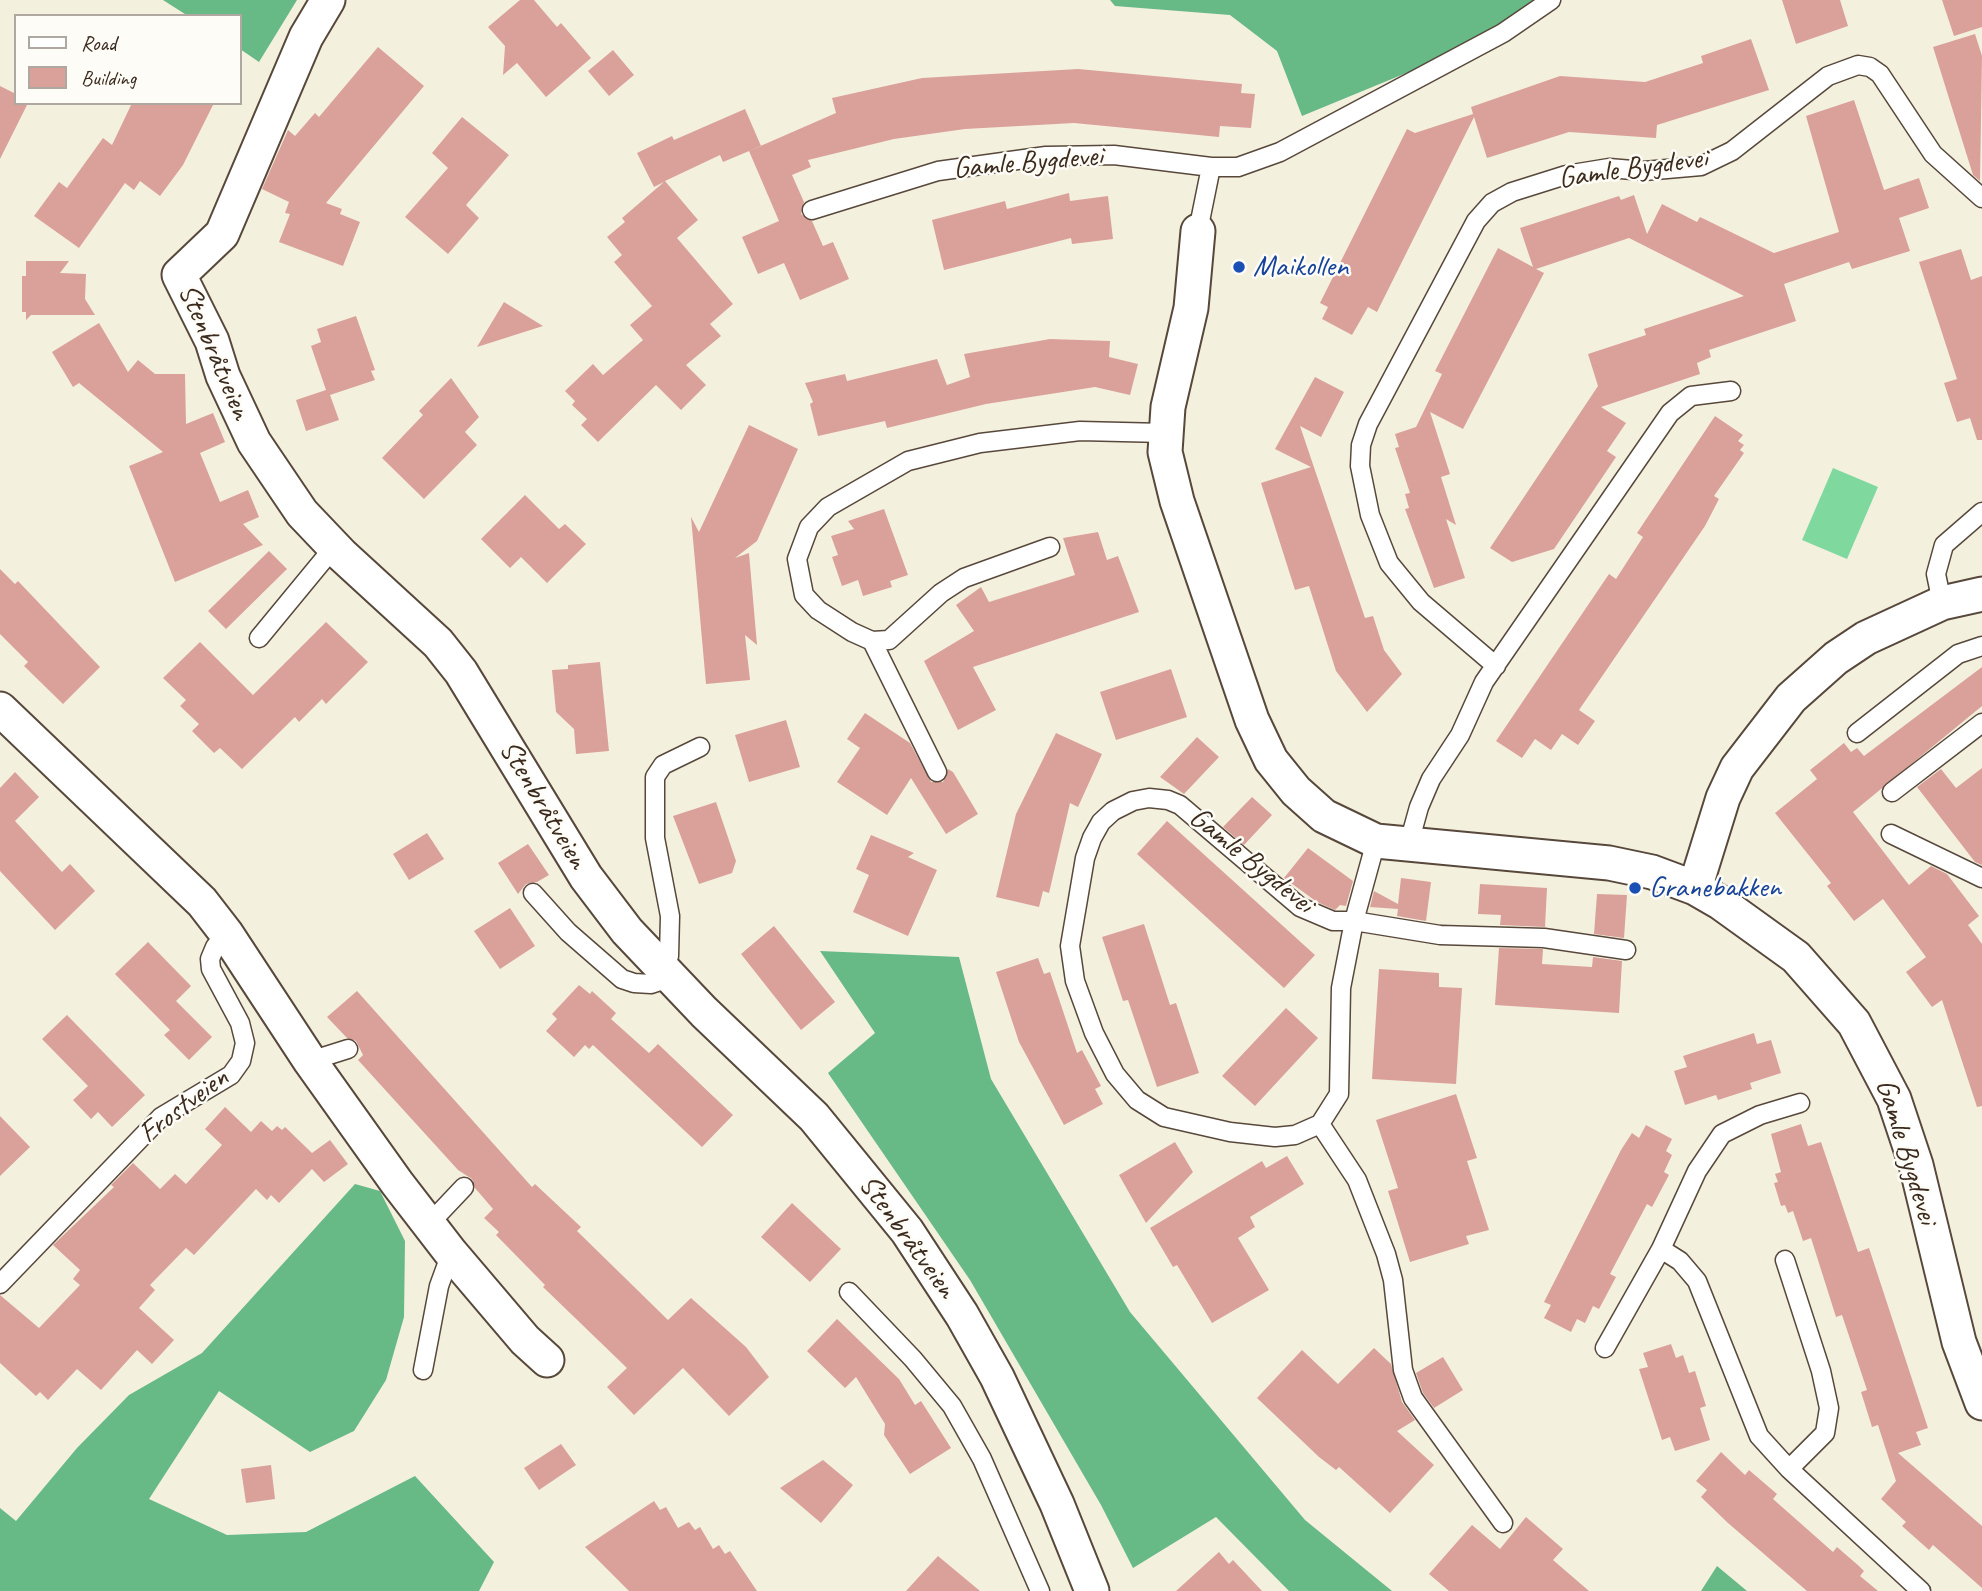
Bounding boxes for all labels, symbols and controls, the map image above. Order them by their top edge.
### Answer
legend [14,14,242,105]
text: Road [81,30,116,56]
text: Building [81,65,136,91]
street label: Gamle Bygdevei [952,139,1104,187]
street label: Gamle Bygdevei [1556,141,1710,197]
place label: Maikollen [1253,249,1348,285]
marker: Maikollen [1231,259,1247,275]
street label: Stenbråtveien [169,279,259,425]
street label: Stenbråtveien [491,734,595,876]
street label: Gamle Bygdevei [1181,800,1321,922]
place label: Granebakken [1649,870,1781,906]
marker: Granebakken [1627,880,1643,896]
street label: Frostveien [132,1061,236,1151]
street label: Gamle Bygdevei [1867,1075,1945,1229]
street label: Stenbråtveien [850,1168,964,1306]

